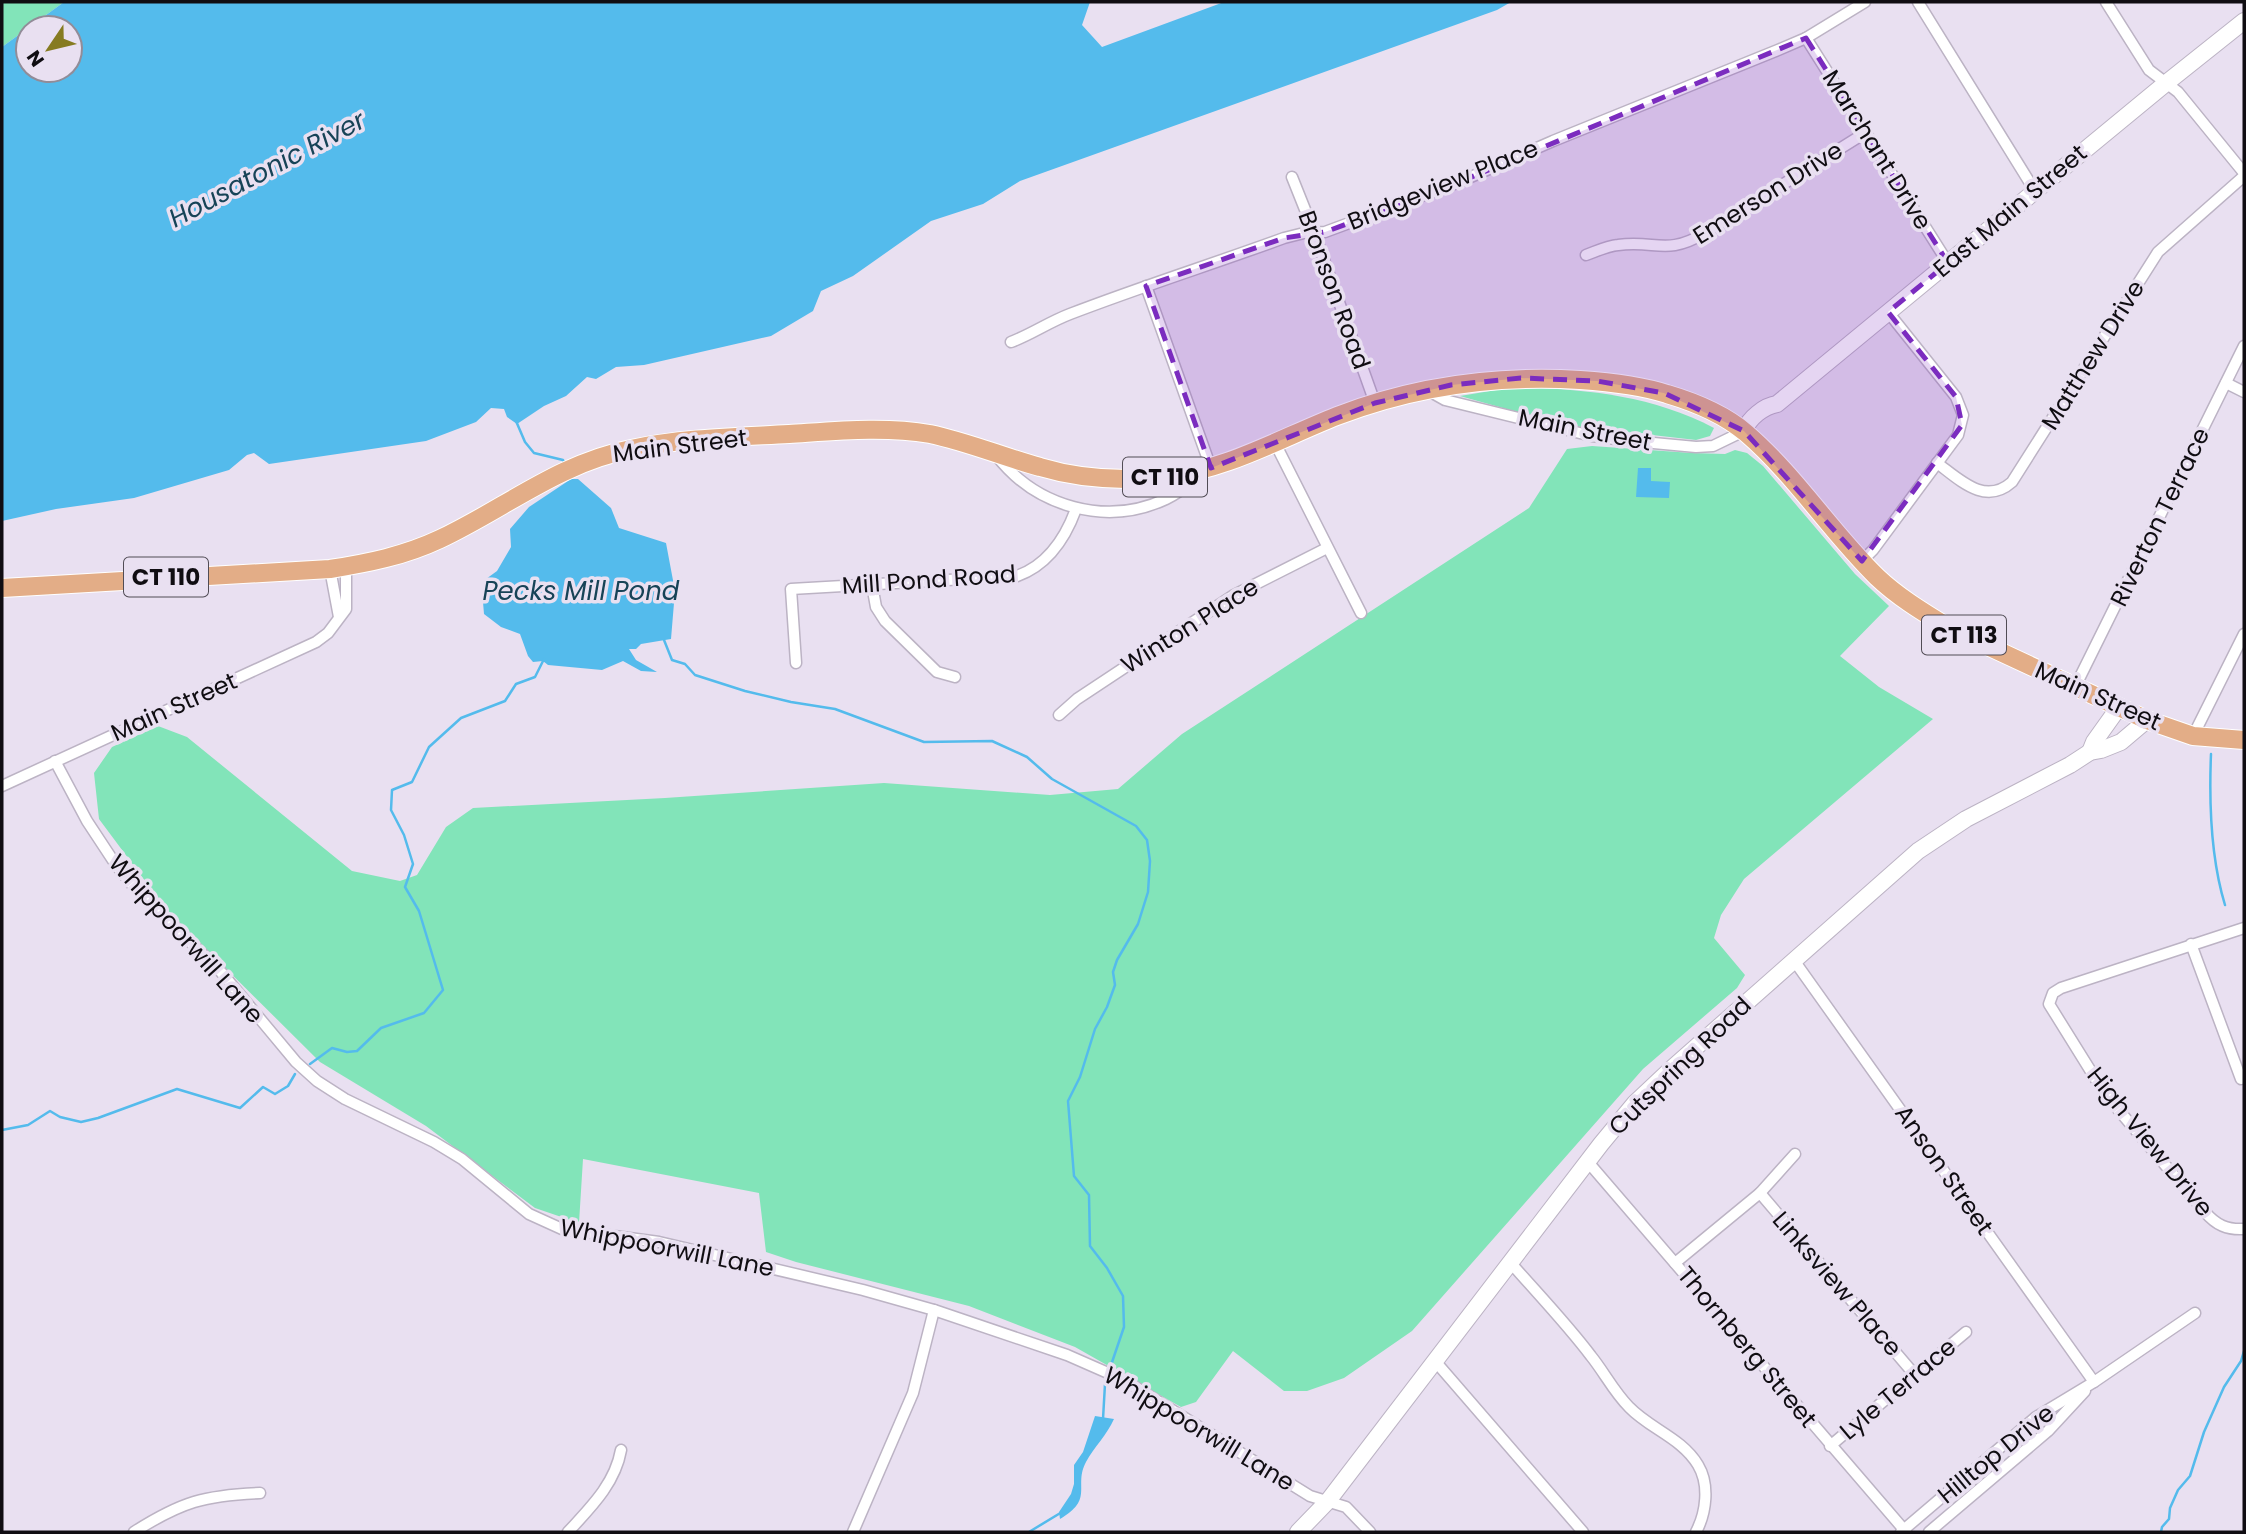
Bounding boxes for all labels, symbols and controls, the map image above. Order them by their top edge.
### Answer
north arrow [14,14,84,84]
text: N [20,45,51,72]
street label: Marchant Drive [1815,64,1940,236]
water label: Housatonic River [162,101,373,236]
street label: Bridgeview Place [1343,131,1543,238]
street label: Emerson Drive [1687,133,1849,252]
street label: East Main Street [1926,137,2093,285]
street label: Bronson Road [1290,206,1378,374]
street label: Matthew Drive [2033,274,2152,436]
street label: Main Street [1516,400,1654,459]
street label: Main Street [611,421,749,470]
street label: Riverton Terrace [2102,422,2217,612]
road number: CT 110 [1123,457,1207,496]
street label: Mill Pond Road [841,557,1017,602]
road number: CT 110 [124,558,208,596]
street label: Winton Place [1115,570,1265,681]
water label: Pecks Mill Pond [483,573,680,609]
road number: CT 113 [1922,615,2006,654]
street label: Main Street [2030,653,2167,738]
street label: Main Street [105,664,242,749]
street label: Whippoorwill Lane [101,847,271,1031]
street label: Cutspring Road [1601,989,1758,1142]
street label: High View Drive [2080,1060,2221,1223]
street label: Anson Street [1887,1098,2001,1241]
street label: Linksview Place [1765,1204,1910,1363]
street label: Whippoorwill Lane [557,1211,777,1284]
street label: Thornberg Street [1670,1259,1825,1434]
street label: Lyle Terrace [1832,1330,1963,1447]
street label: Whippoorwill Lane [1098,1358,1301,1499]
street label: Hilltop Drive [1930,1396,2061,1511]

